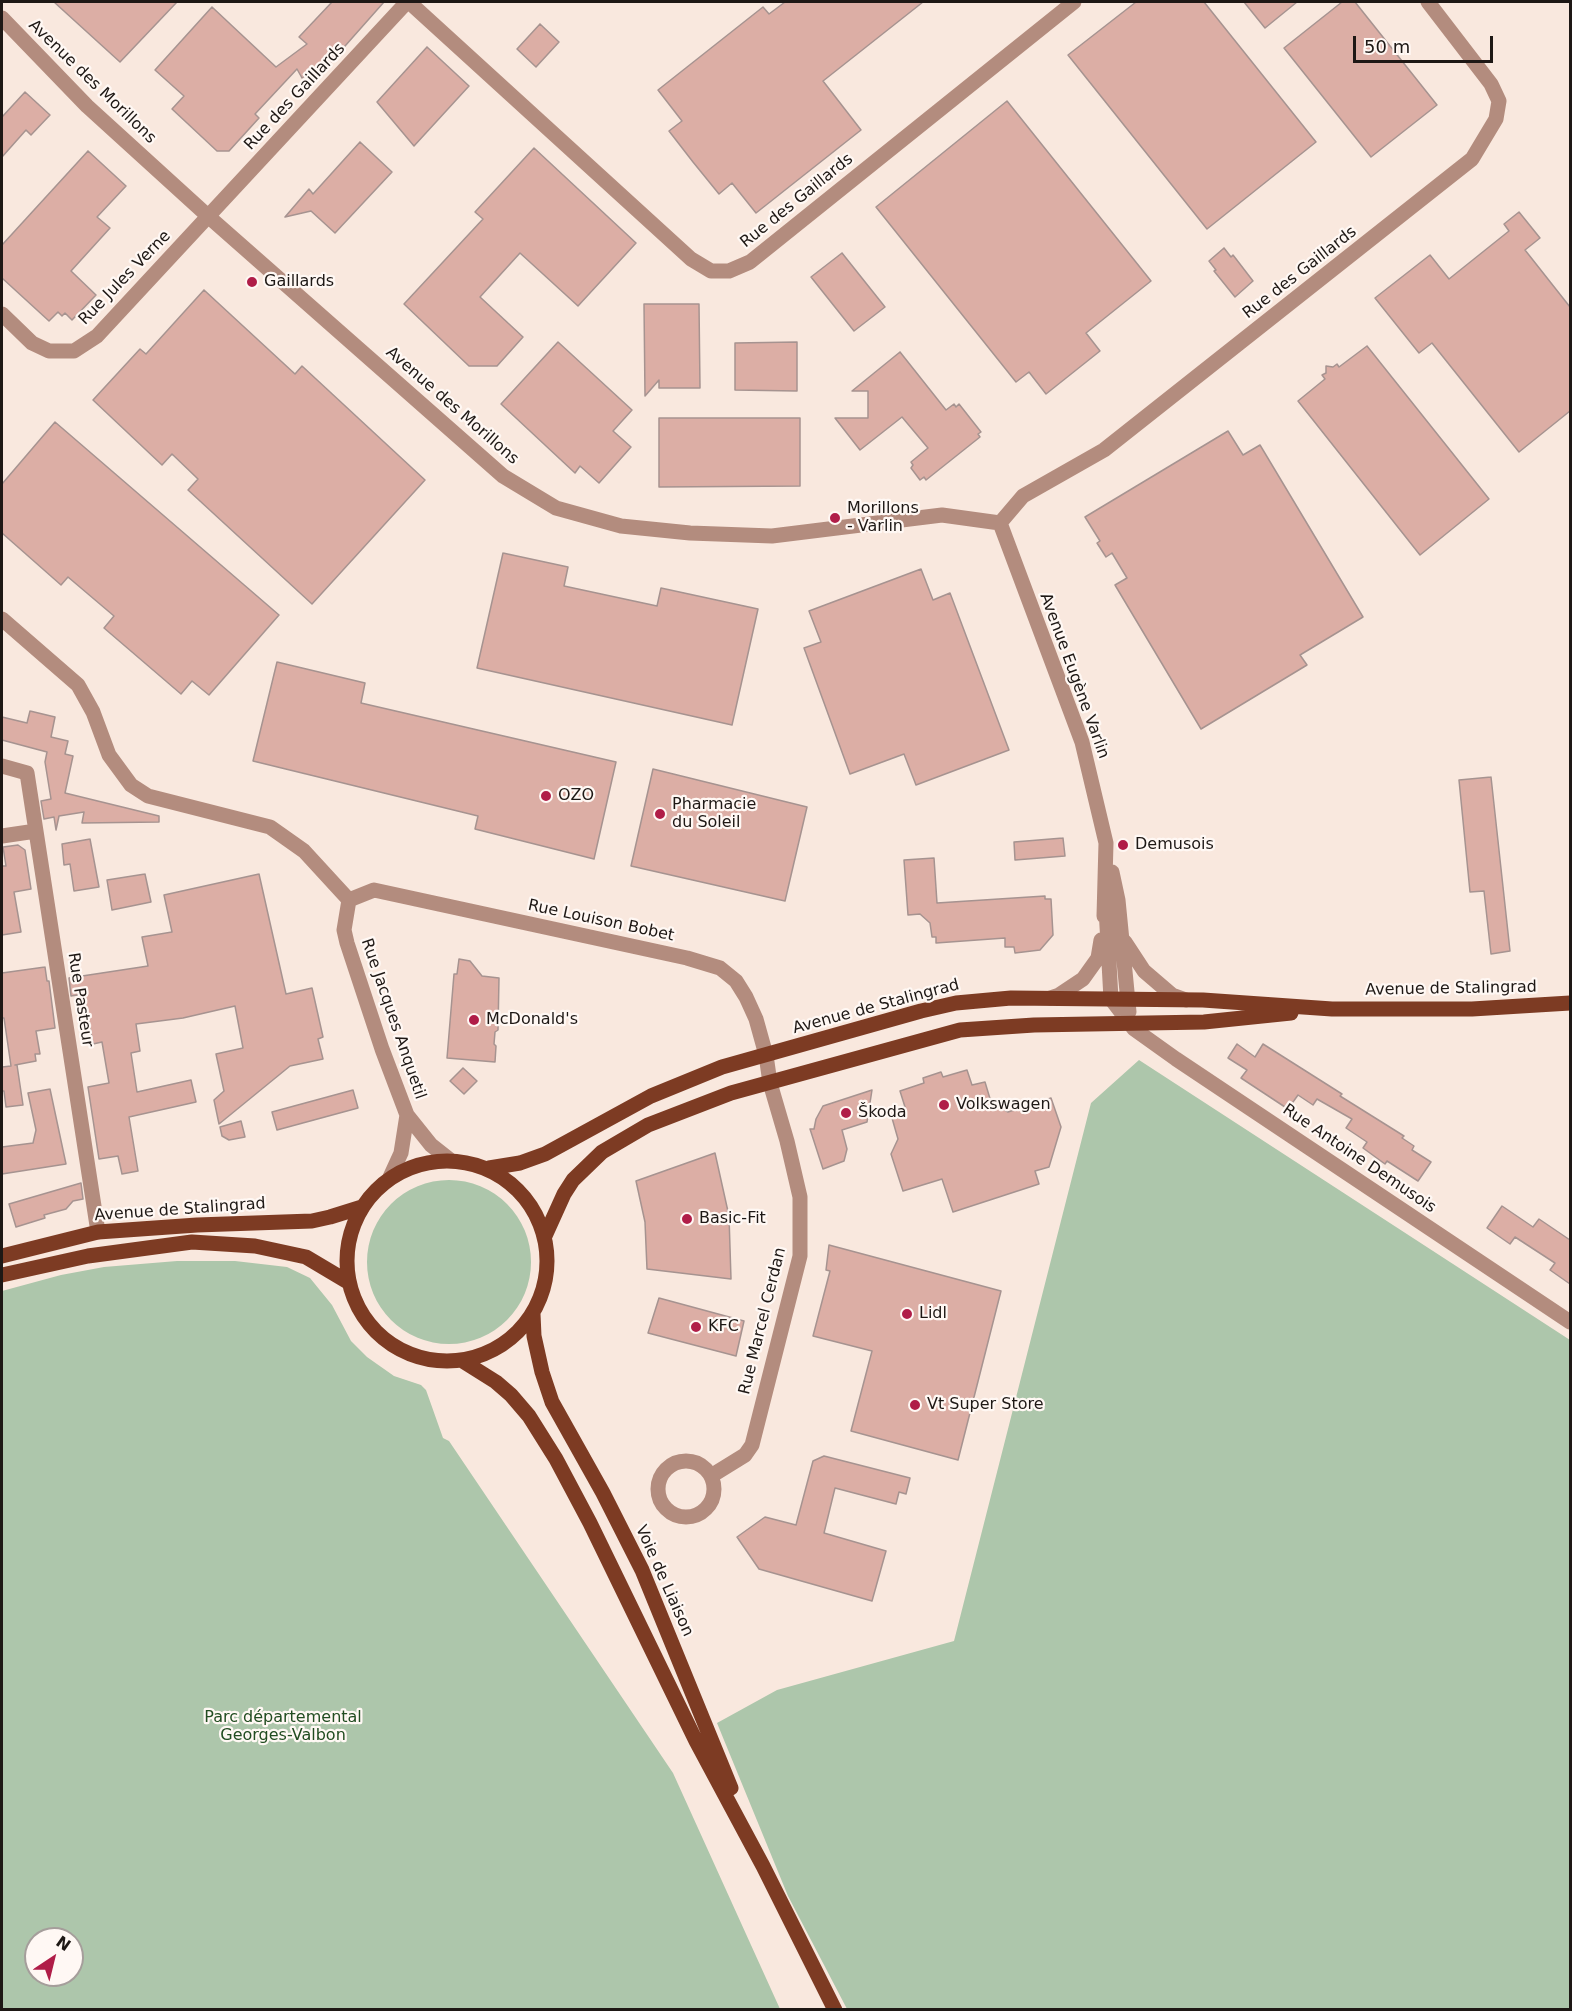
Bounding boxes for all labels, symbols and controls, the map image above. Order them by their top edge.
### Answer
street label: Avenue des Morillons [24,16,160,148]
scale bar [1356,24,1496,62]
text: 50 m [1364,36,1410,57]
street label: Rue des Gaillards [241,40,349,154]
street label: Rue des Gaillards [737,150,857,252]
street label: Rue des Gaillards [1239,223,1361,323]
street label: Rue Jules Verne [75,227,175,329]
place label: Gaillards [264,272,334,292]
marker: Gaillards [245,275,259,289]
street label: Avenue des Morillons [382,343,522,469]
place label: Morillons - Varlin [847,499,919,537]
marker: Morillons - Varlin [828,511,842,525]
street label: Avenue Eugène Varlin [1035,591,1113,761]
place label: OZO [558,786,594,806]
marker: OZO [539,789,553,803]
place label: Pharmacie du Soleil [672,795,756,833]
marker: Pharmacie du Soleil [653,807,667,821]
place label: Demusois [1135,835,1214,855]
marker: Demusois [1116,838,1130,852]
street label: Rue Louison Bobet [526,896,676,946]
street label: Rue Jacques Anquetil [356,936,430,1102]
street label: Rue Pasteur [63,951,97,1049]
street label: Avenue de Stalingrad [791,976,961,1038]
street label: Avenue de Stalingrad [1365,978,1537,1000]
place label: McDonald's [486,1010,578,1030]
marker: McDonald's [467,1013,481,1027]
place label: Volkswagen [956,1095,1051,1115]
marker: Volkswagen [937,1098,951,1112]
street label: Rue Antoine Demusois [1279,1100,1439,1218]
place label: Škoda [858,1103,907,1123]
marker: Škoda [839,1106,853,1120]
street label: Avenue de Stalingrad [94,1194,266,1226]
place label: Basic-Fit [699,1209,766,1229]
marker: Basic-Fit [680,1212,694,1226]
street label: Rue Marcel Cerdan [735,1245,791,1397]
place label: Lidl [919,1304,947,1324]
marker: Lidl [900,1307,914,1321]
place label: KFC [708,1317,739,1337]
marker: KFC [689,1320,703,1334]
place label: Vt Super Store [927,1395,1044,1415]
marker: Vt Super Store [908,1398,922,1412]
street label: Voie de Liaison [631,1522,697,1640]
park label: Parc départemental Georges-Valbon [204,1708,362,1746]
north arrow [24,1927,84,1987]
text: N [53,1932,74,1955]

